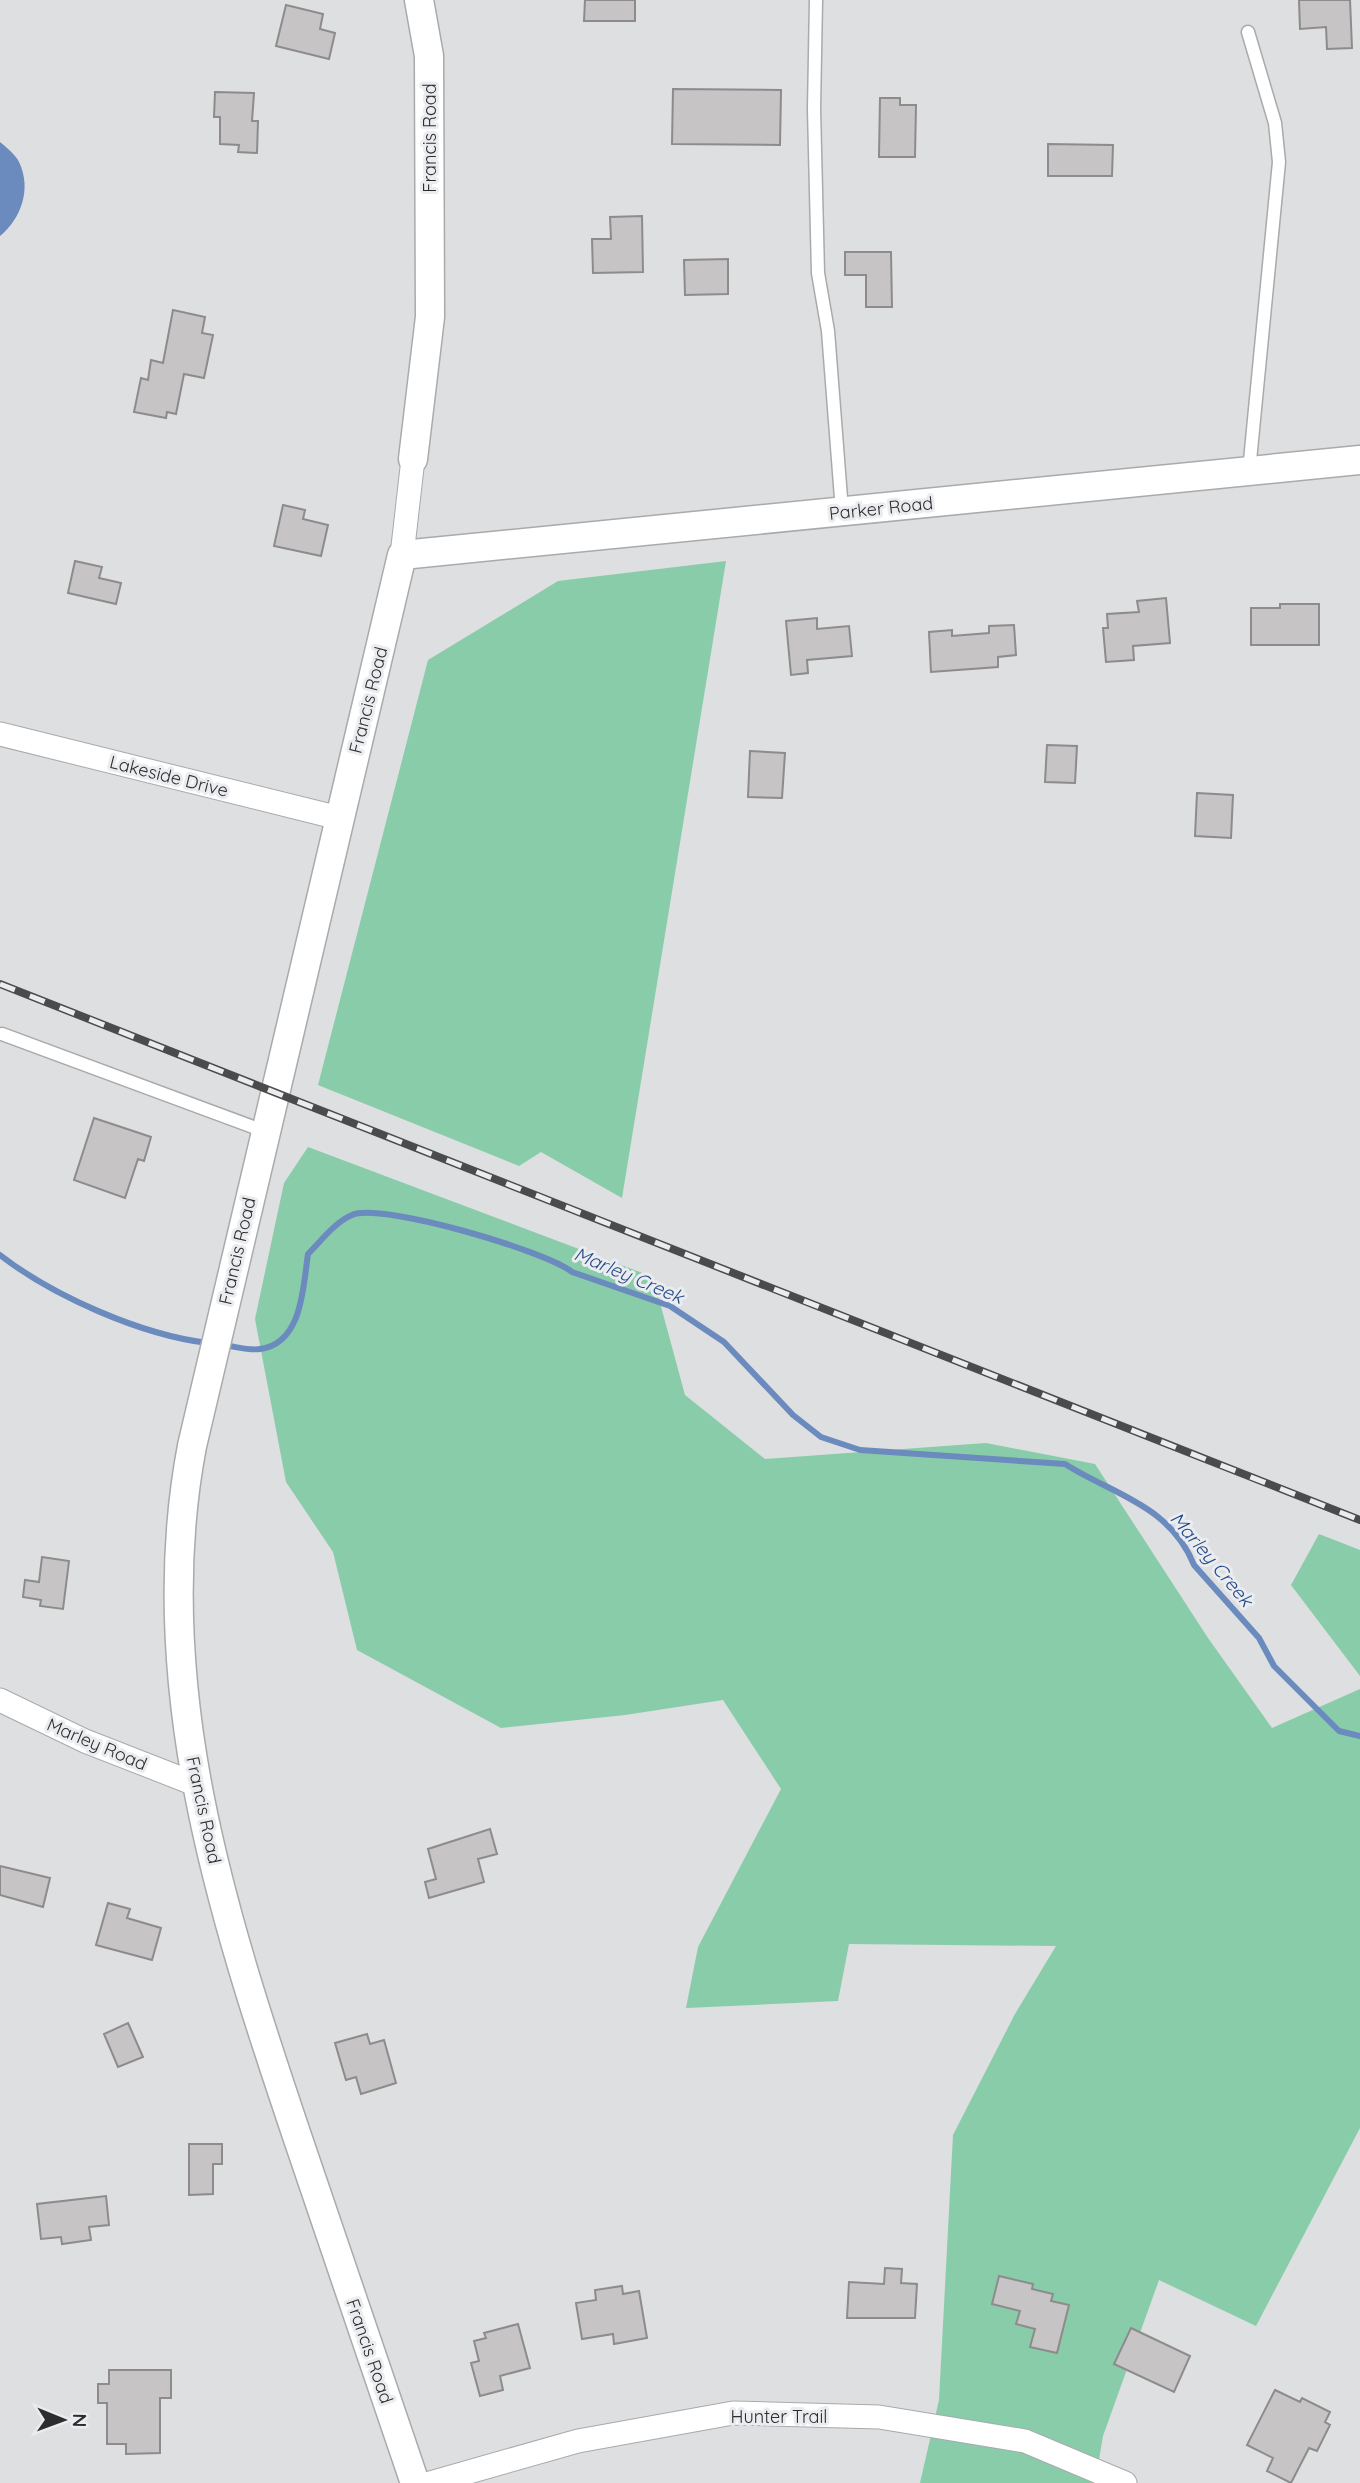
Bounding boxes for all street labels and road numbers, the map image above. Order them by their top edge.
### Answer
street label: Francis Road [418,83,441,193]
street label: Parker Road [828,491,934,525]
street label: Francis Road [344,644,392,756]
street label: Lakeside Drive [107,750,231,802]
street label: Francis Road [214,1195,260,1307]
street label: Marley Road [43,1713,151,1775]
street label: Francis Road [181,1754,227,1866]
street label: Francis Road [341,2296,399,2406]
street label: Hunter Trail [730,2405,828,2428]

